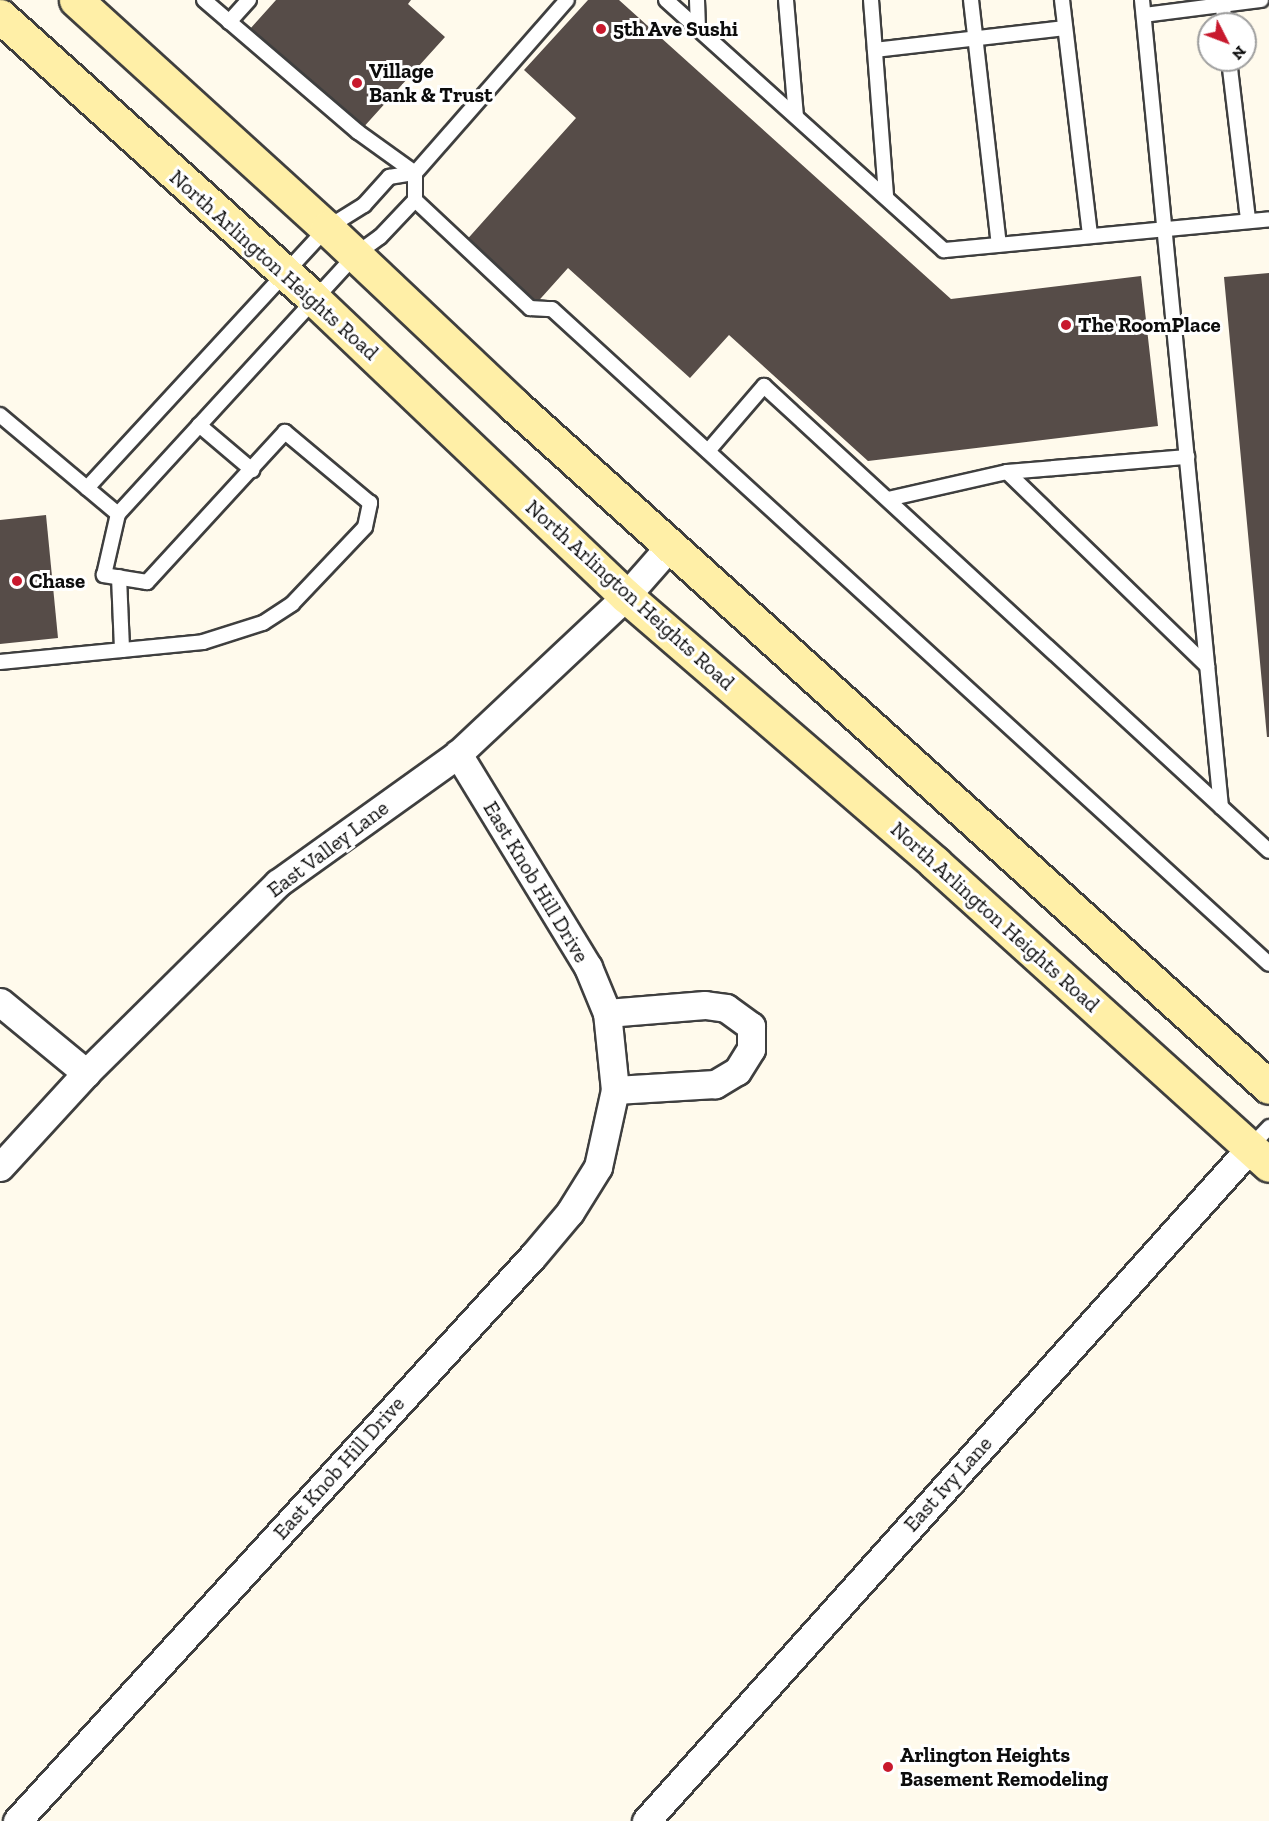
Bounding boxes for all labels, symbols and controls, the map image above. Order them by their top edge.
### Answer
north arrow [1197,12,1257,72]
place label: 5th Ave Sushi [613,16,739,42]
marker: 5th Ave Sushi [594,22,608,36]
text: N [1228,42,1250,64]
place label: Village Bank & Trust [369,58,493,108]
marker: Village Bank & Trust [350,76,364,90]
street label: North Arlington Heights Road [164,164,384,366]
place label: The RoomPlace [1078,312,1221,338]
marker: The RoomPlace [1059,318,1073,332]
street label: North Arlington Heights Road [520,494,740,696]
place label: Chase [29,568,85,594]
marker: Chase [10,574,24,588]
street label: East Valley Lane [262,795,394,903]
street label: East Knob Hill Drive [478,797,594,967]
street label: North Arlington Heights Road [885,816,1105,1018]
street label: East Knob Hill Drive [268,1391,410,1545]
street label: East Ivy Lane [898,1431,998,1537]
place label: Arlington Heights Basement Remodeling [900,1742,1108,1792]
marker: Arlington Heights Basement Remodeling [881,1760,895,1774]

